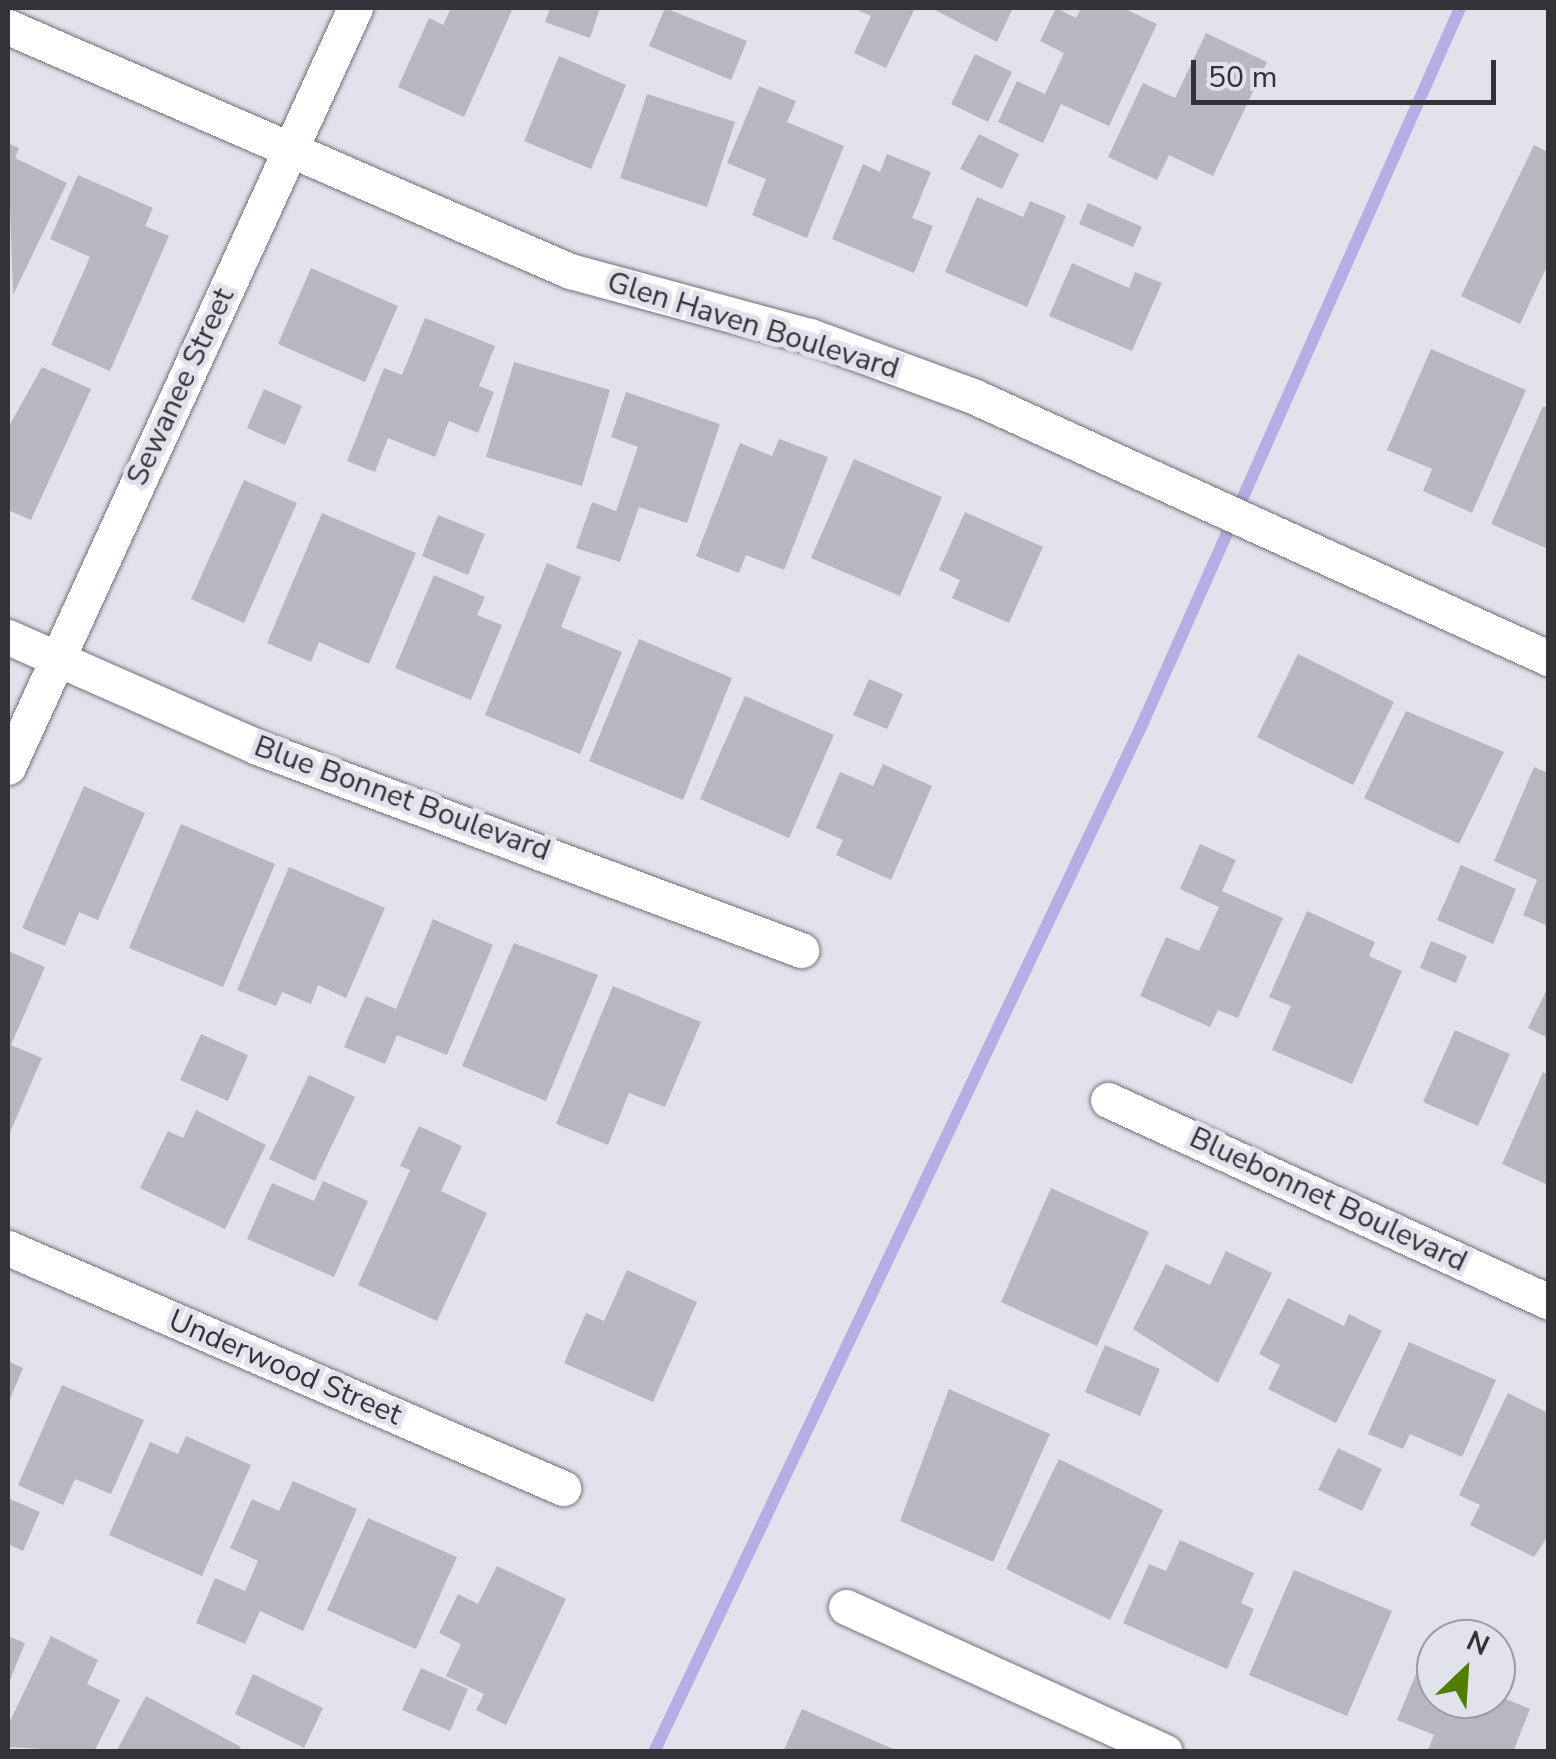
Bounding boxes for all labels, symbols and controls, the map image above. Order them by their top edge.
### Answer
scale bar [1196,40,1501,102]
text: 50 m [1208,57,1277,98]
street label: Glen Haven Boulevard [603,264,903,388]
street label: Sewanee Street [120,283,242,491]
street label: Blue Bonnet Boulevard [249,729,555,869]
street label: Bluebonnet Boulevard [1184,1120,1472,1280]
street label: Underwood Street [163,1303,407,1433]
north arrow [1416,1619,1516,1719]
text: N [1460,1622,1495,1665]

